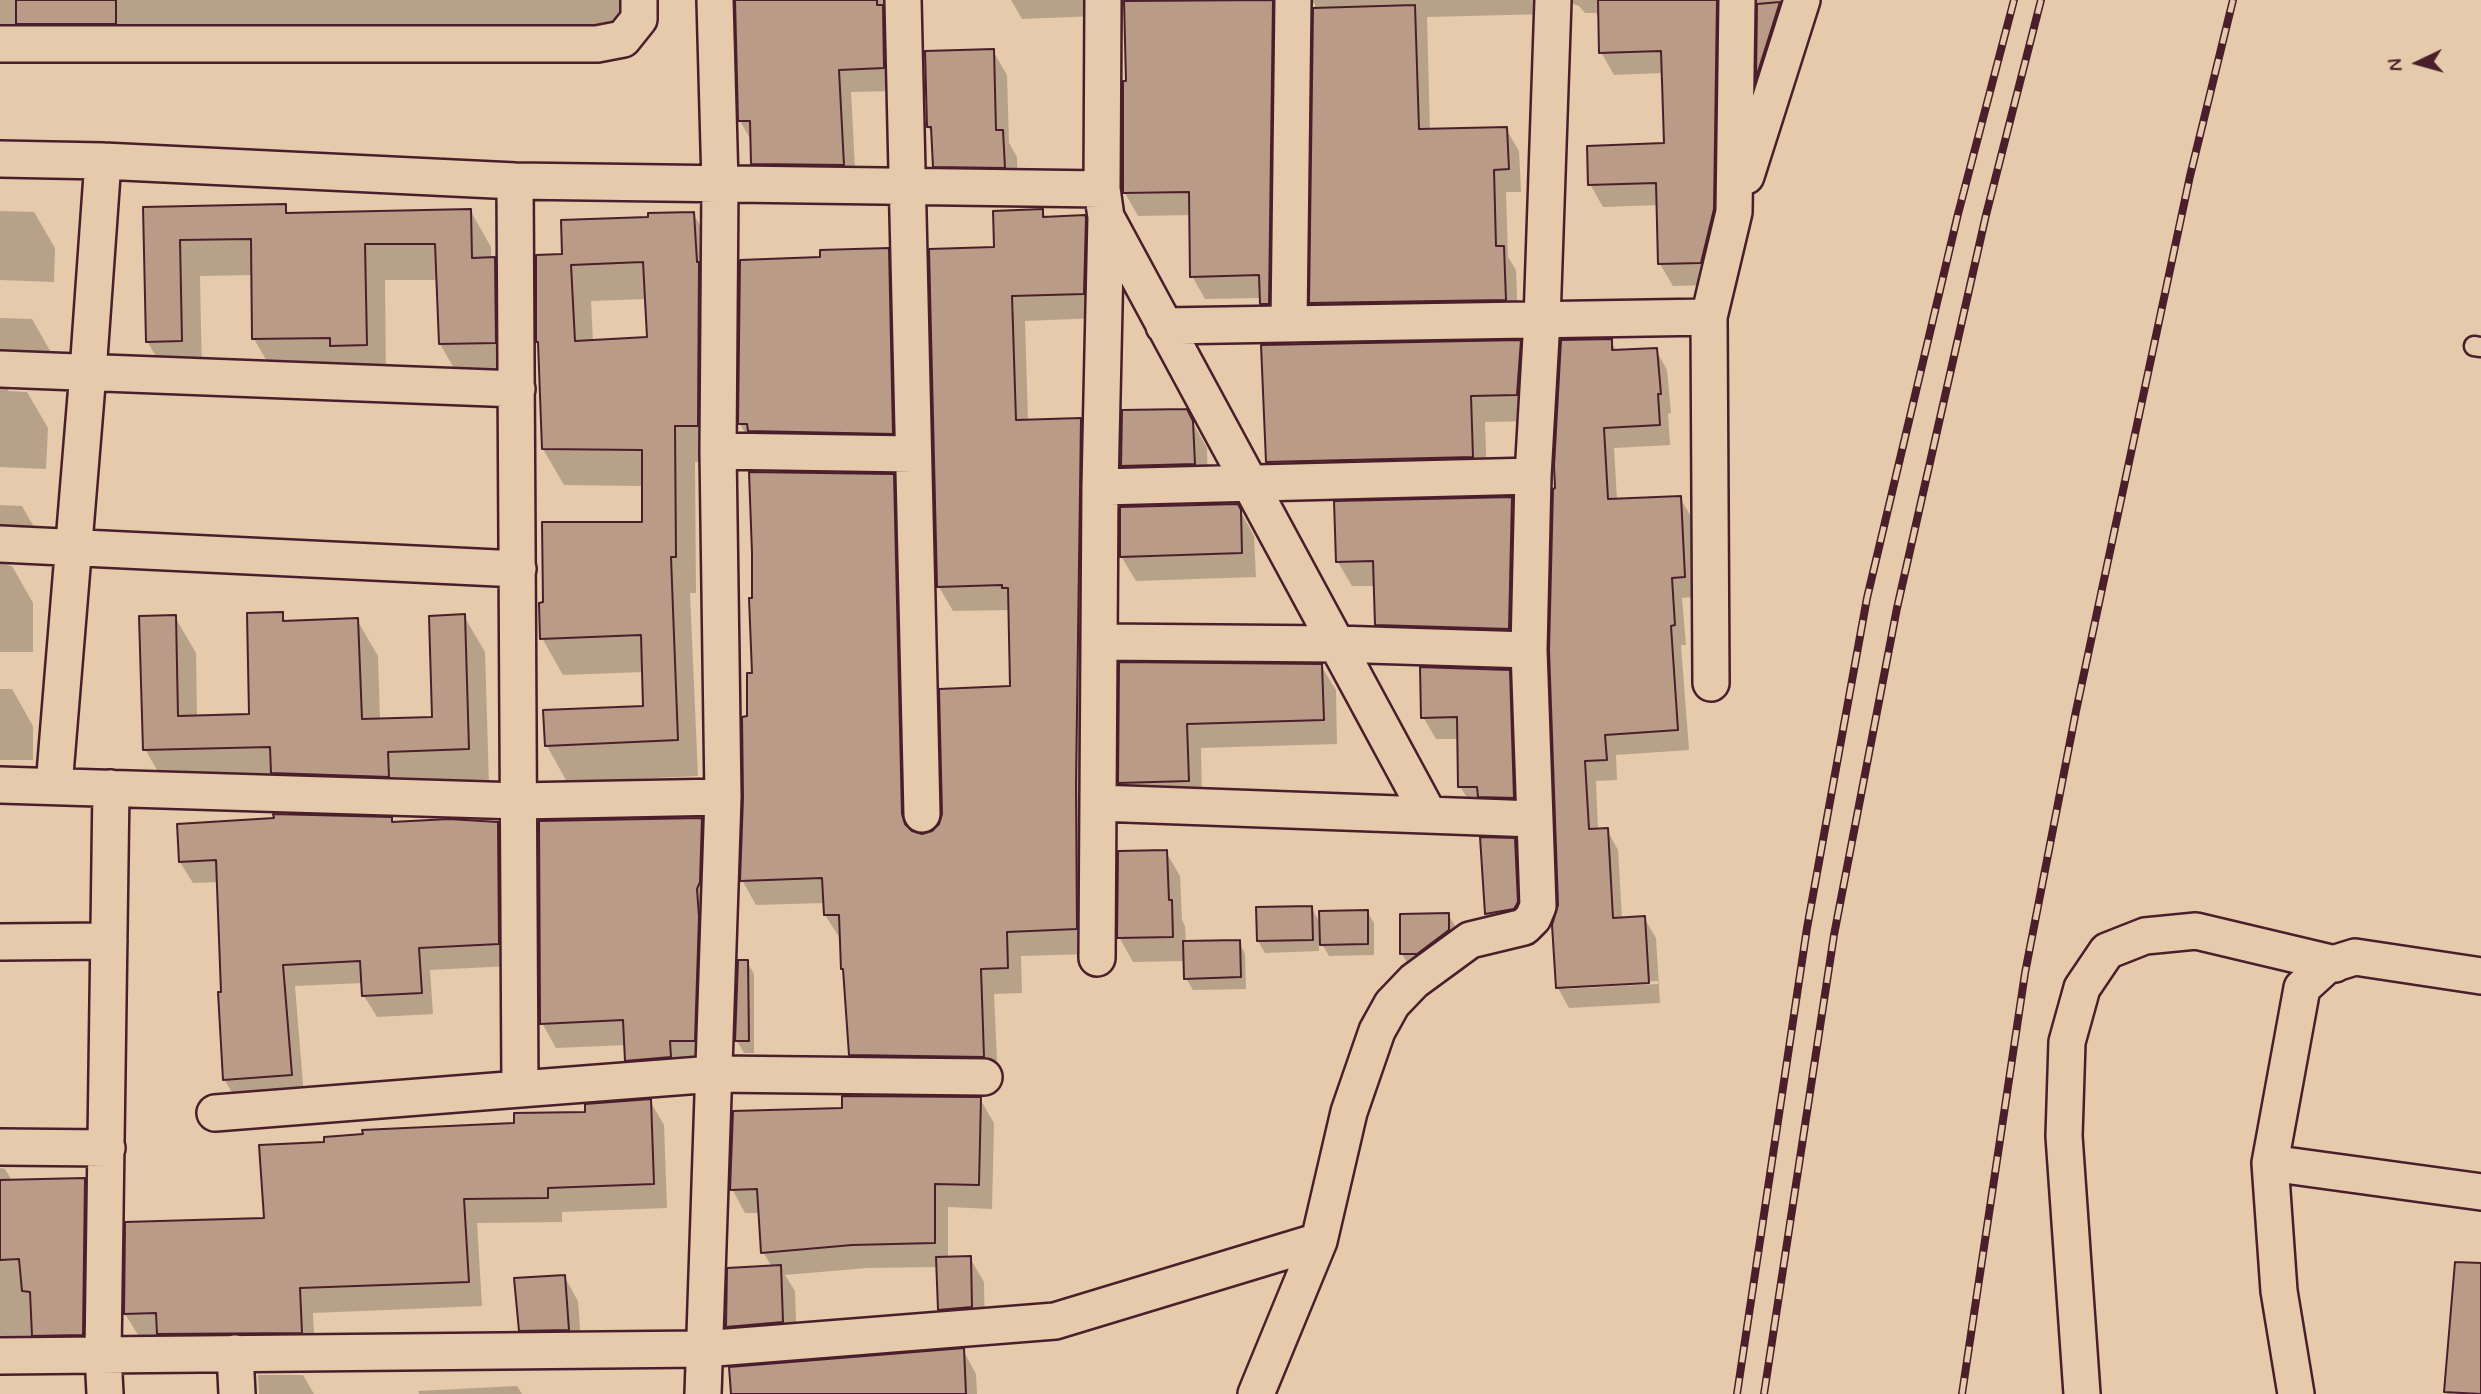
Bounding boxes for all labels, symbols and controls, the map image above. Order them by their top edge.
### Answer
north arrow [2383,28,2453,98]
text: N [2384,57,2410,72]

